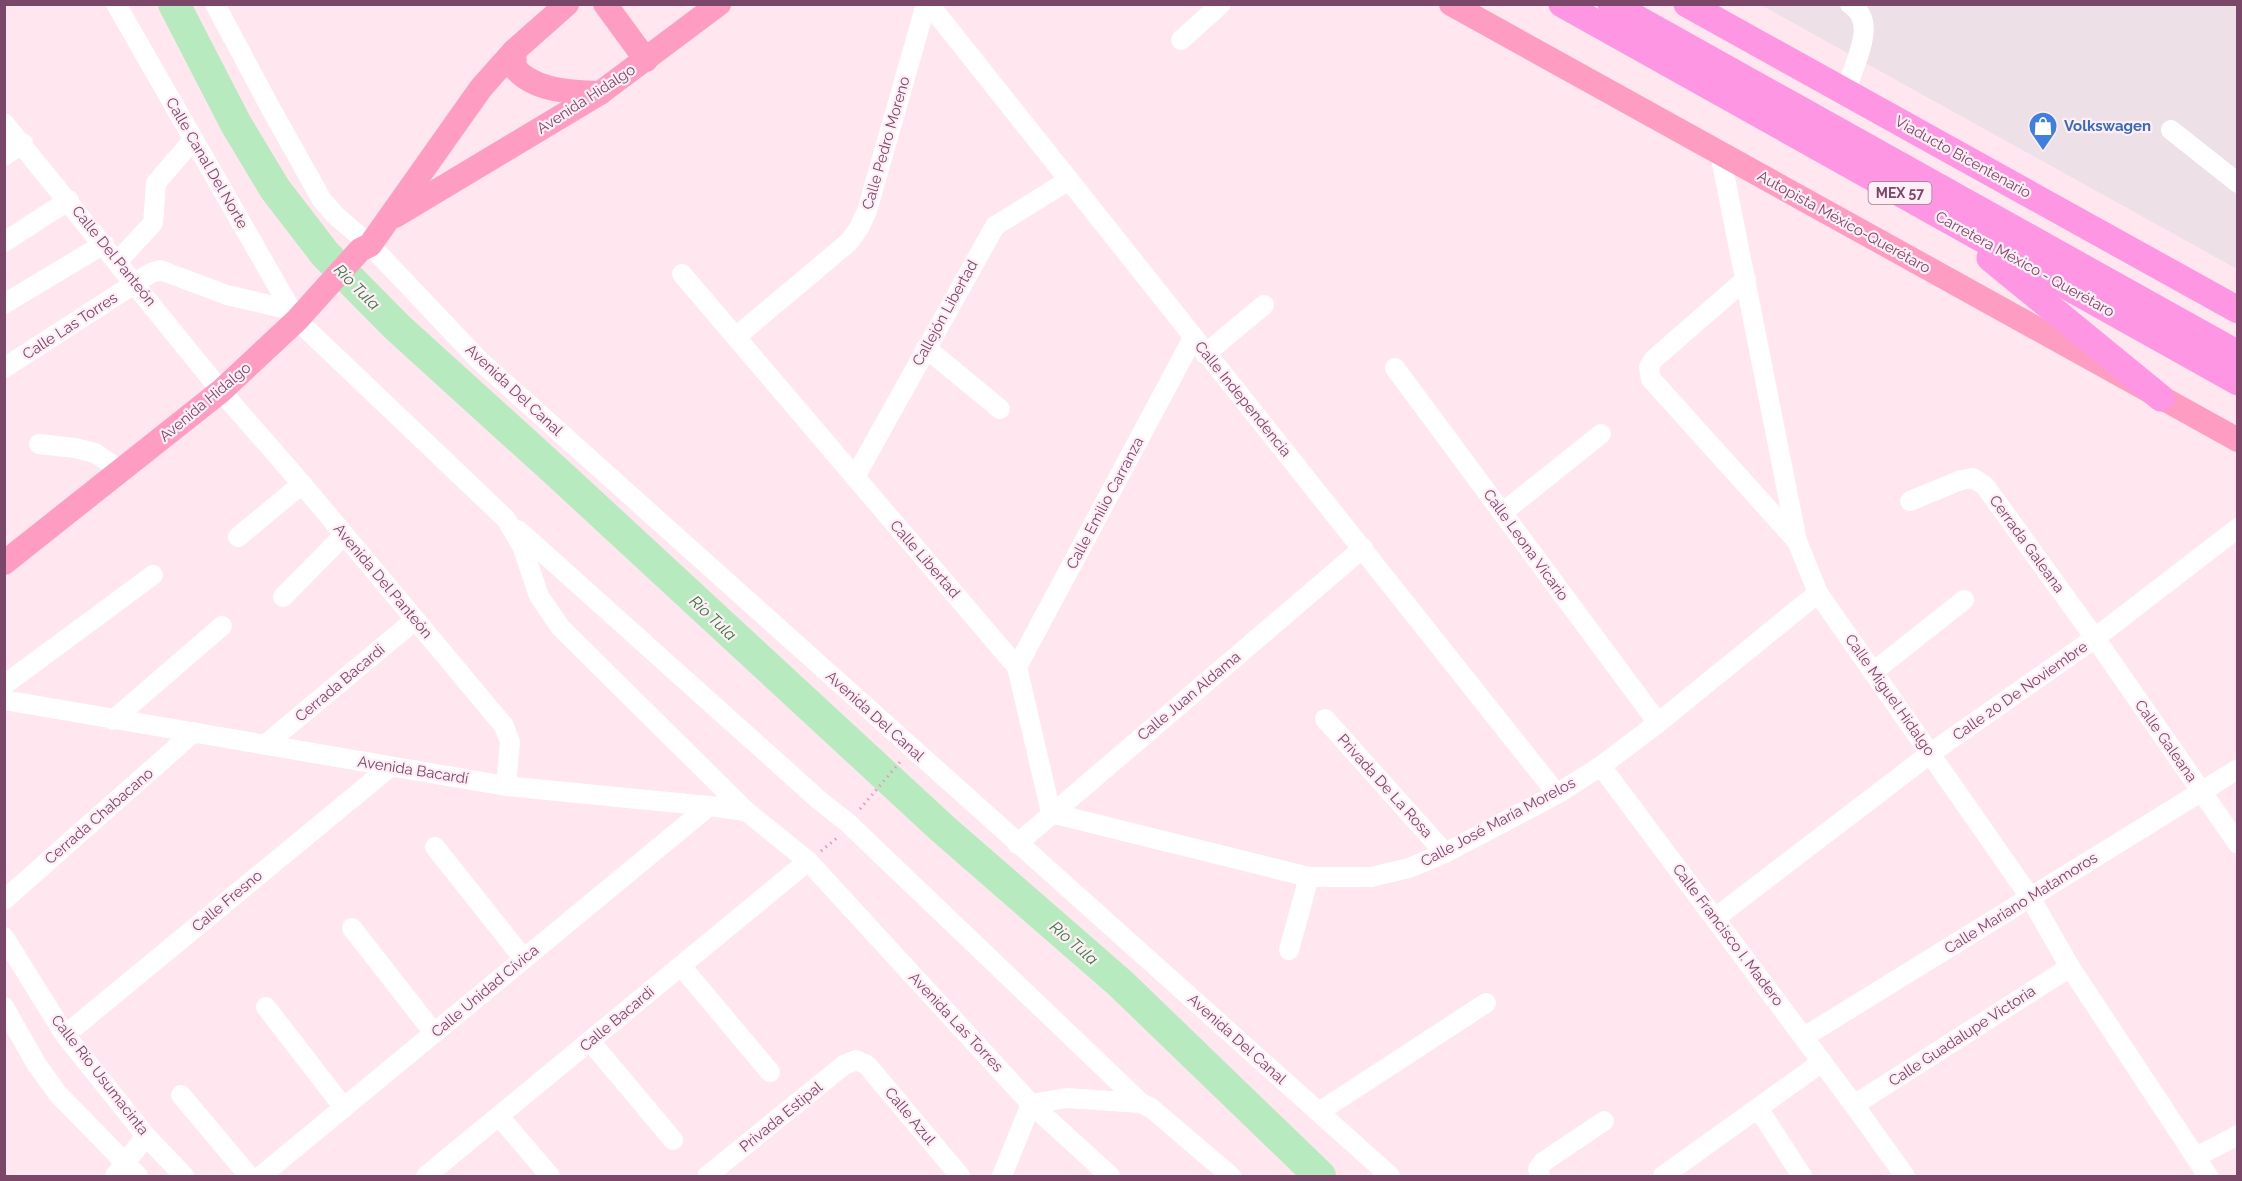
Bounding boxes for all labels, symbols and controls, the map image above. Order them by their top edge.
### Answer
street label: Avenida Hidalgo [533,60,639,137]
street label: Calle Pedro Moreno [858,74,914,212]
street label: Calle Canal Del Norte [162,94,252,232]
shop icon: Volkswagen [2027,110,2059,152]
street label: Viaducto Bicentenario [1892,112,2034,202]
place label: Volkswagen [2064,117,2151,135]
street label: Autopista México-Querétaro [1754,167,1934,277]
road number: MEX 57 [1868,182,1932,204]
street label: Calle Del Panteón [68,202,160,310]
street label: Carretera México - Querétaro [1932,207,2118,321]
street label: Callejón Libertad [908,257,982,369]
water label: Río Tula [330,260,384,314]
street label: Calle Las Torres [19,289,121,363]
street label: Calle Independencia [1191,338,1295,460]
street label: Avenida Del Canal [462,340,567,440]
street label: Avenida Hidalgo [156,359,254,445]
street label: Calle Emilio Carranza [1063,434,1147,572]
street label: Calle Leona Vicario [1480,486,1572,604]
street label: Cerrada Galeana [1986,492,2068,596]
street label: Calle Libertad [886,516,964,602]
street label: Avenida Del Panteón [330,520,436,642]
water label: Río Tula [686,592,741,645]
street label: Calle Miguel Hidalgo [1841,631,1939,759]
street label: Calle 20 De Noviembre [1949,637,2091,744]
street label: Cerrada Bacardi [292,640,388,726]
street label: Calle Juan Aldama [1134,648,1244,744]
street label: Avenida Del Canal [822,667,929,765]
street label: Calle Galeana [2131,696,2201,786]
street label: Privada De La Rosa [1334,730,1436,842]
street label: Avenida Bacardí [356,752,470,788]
street label: Cerrada Chabacano [41,764,157,868]
street label: Calle José María Morelos [1418,774,1578,870]
street label: Calle Mariano Matamoros [1941,848,2101,958]
street label: Calle Francisco I. Madero [1669,860,1787,1010]
street label: Calle Fresno [188,866,266,936]
water label: Río Tula [1046,917,1102,969]
street label: Calle Unidad Cívica [428,941,542,1041]
street label: Avenida Las Torres [905,968,1007,1076]
street label: Calle Guadalupe Victoria [1885,982,2039,1090]
street label: Calle Bacardi [576,983,658,1055]
street label: Avenida Del Canal [1184,990,1291,1088]
street label: Calle Rio Usumacinta [47,1011,153,1139]
street label: Privada Estipal [736,1078,827,1156]
street label: Calle Azul [881,1084,940,1149]

